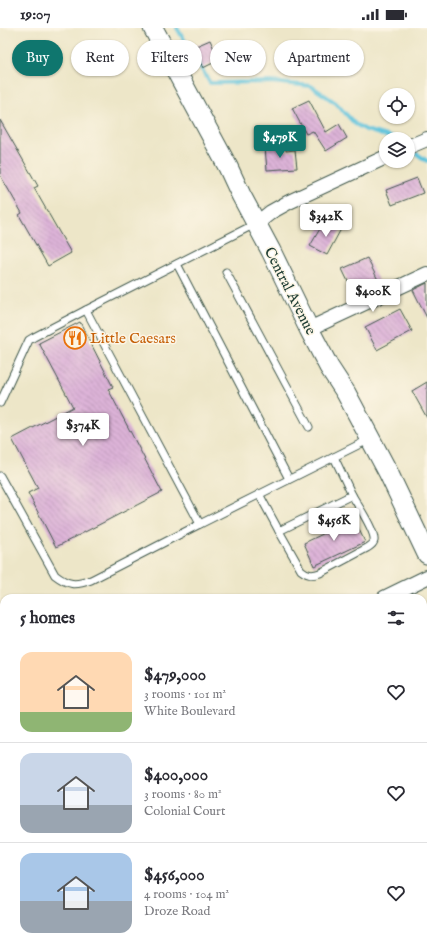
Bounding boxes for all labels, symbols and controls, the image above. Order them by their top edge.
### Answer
text: 19:07 [20,5,50,24]
chip: Buy [12,40,63,76]
chip: Rent [71,40,129,76]
chip: Filters [137,40,202,76]
chip: New [210,40,266,76]
chip: Apartment [274,40,364,76]
map controls [379,88,415,168]
button: locate [379,88,415,124]
pin: $479K [252,125,308,159]
text: $479K [263,129,297,146]
button: layers [379,132,415,168]
pin: $342K [298,204,354,238]
text: $342K [309,208,343,225]
street label: Central Avenue [260,244,320,338]
pin: $400K [345,279,401,313]
text: $400K [355,283,391,300]
restaurant icon: Little Caesars [62,325,88,351]
place label: Little Caesars [90,329,176,348]
pin: $374K [55,413,111,447]
text: $374K [66,417,100,434]
pin: $456K [306,508,362,542]
text: $456K [317,512,351,529]
icon: filters [385,607,407,629]
text: 5 homes [20,608,75,629]
text: $479,000 [144,665,206,686]
icon: home [52,668,100,716]
icon: heart [385,681,407,703]
text: 3 rooms · 101 m² [144,686,226,703]
text: White Boulevard [144,703,235,720]
text: $400,000 [144,765,208,786]
icon: home [52,769,100,817]
icon: heart [385,782,407,804]
text: 3 rooms · 80 m² [144,786,222,803]
text: Colonial Court [144,803,225,820]
text: $456,000 [144,865,205,886]
icon: home [52,869,100,917]
icon: heart [385,882,407,904]
text: 4 rooms · 104 m² [144,886,229,903]
text: Droze Road [144,903,210,920]

